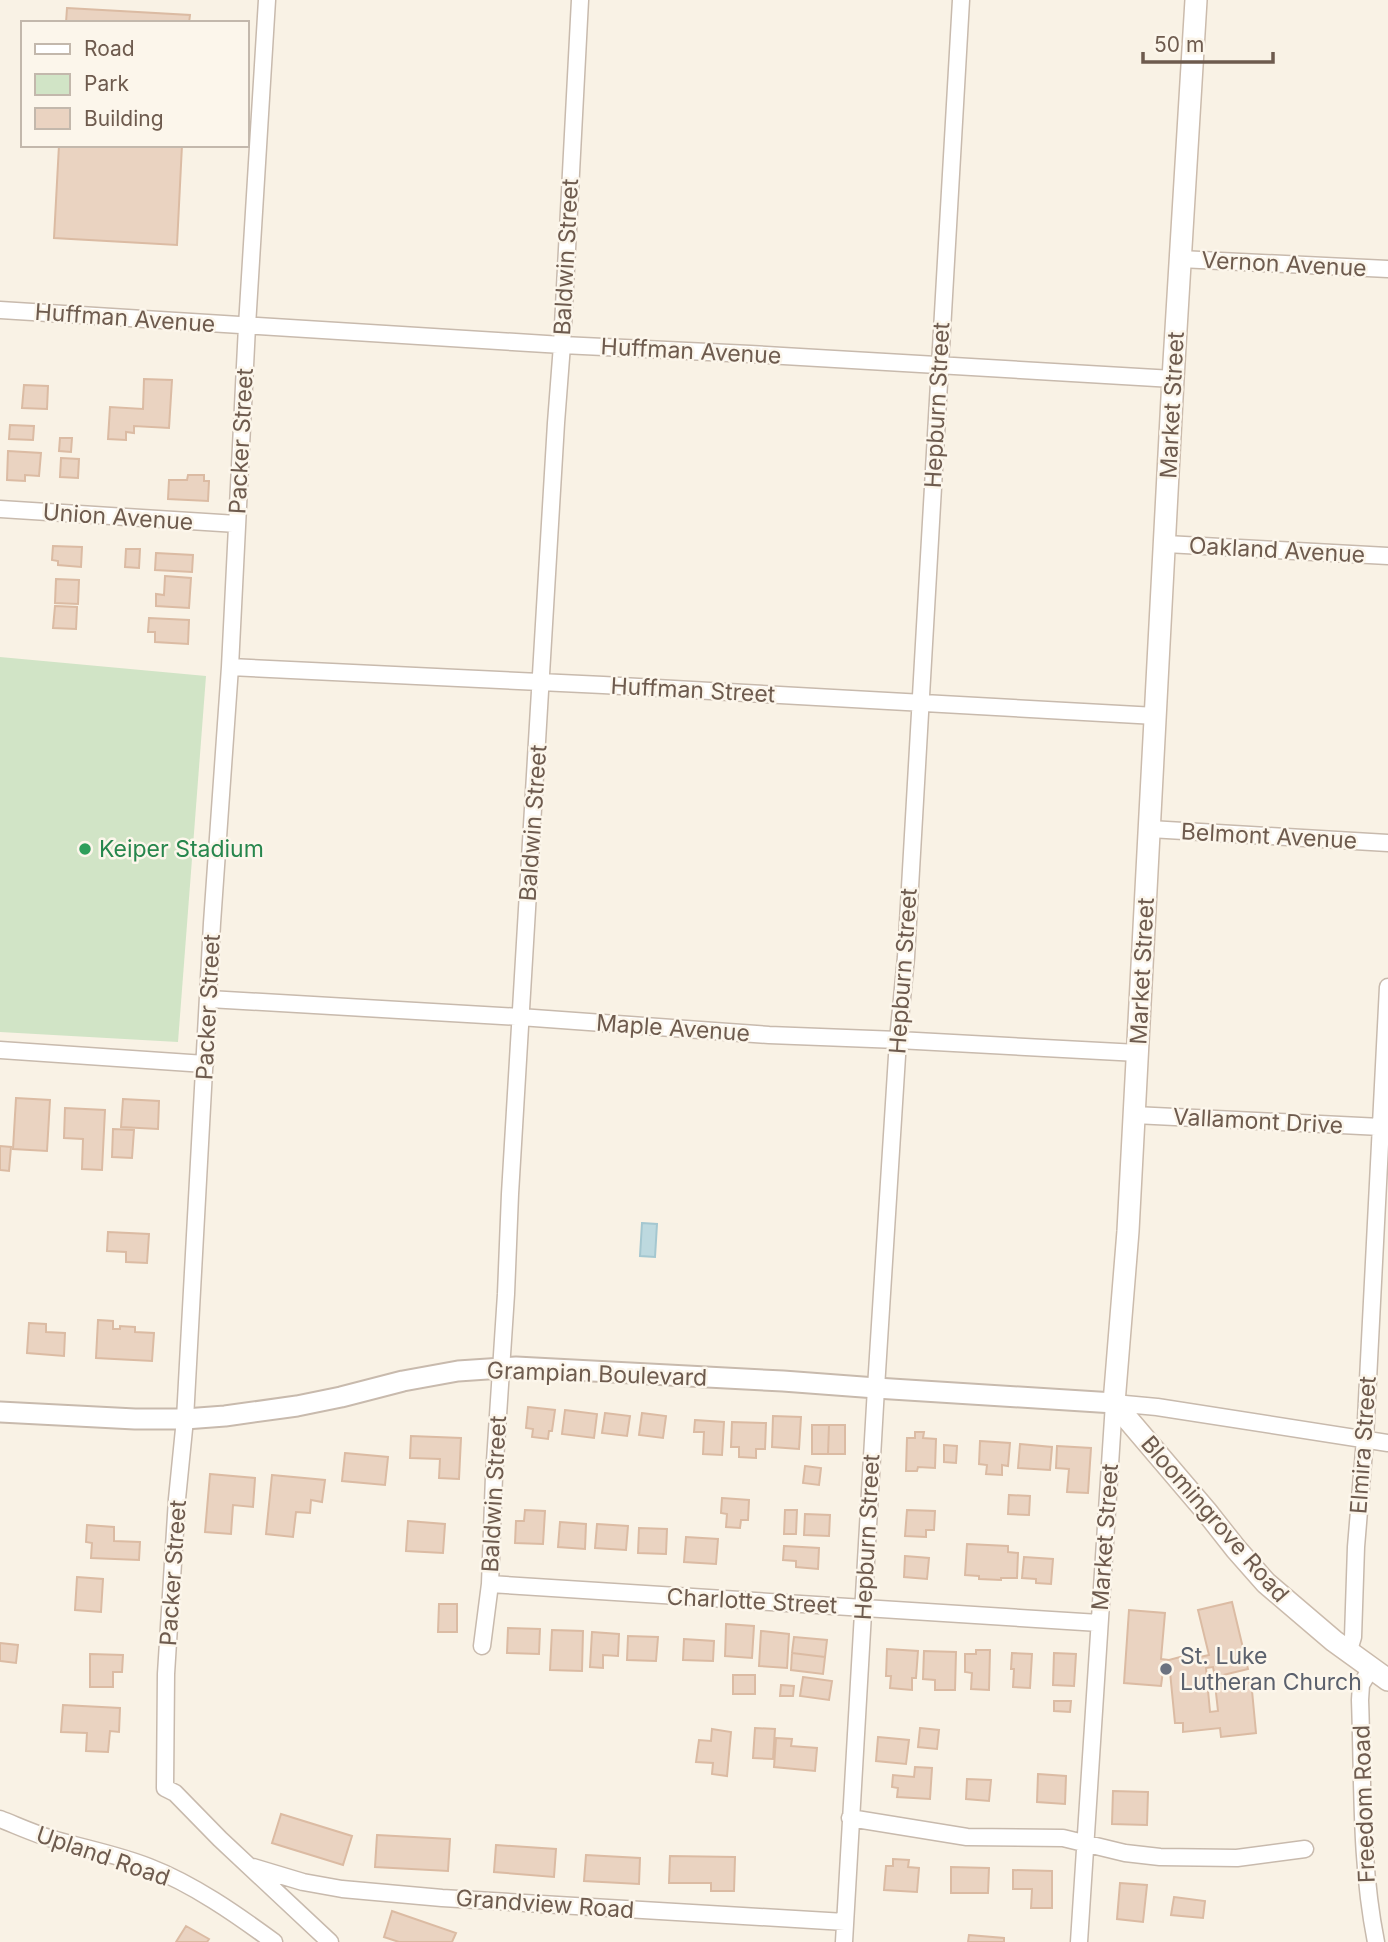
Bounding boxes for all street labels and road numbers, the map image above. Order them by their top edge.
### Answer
street label: Baldwin Street [548,177,584,336]
street label: Vernon Avenue [1201,246,1367,282]
street label: Huffman Avenue [34,298,216,338]
street label: Hepburn Street [919,321,955,489]
street label: Market Street [1154,330,1190,479]
street label: Huffman Avenue [600,332,782,370]
street label: Packer Street [223,367,259,515]
street label: Union Avenue [42,498,194,536]
street label: Oakland Avenue [1188,531,1366,569]
street label: Huffman Street [610,672,777,708]
street label: Baldwin Street [514,743,552,902]
street label: Belmont Avenue [1180,817,1358,855]
street label: Hepburn Street [883,887,923,1055]
street label: Market Street [1124,896,1160,1045]
street label: Packer Street [190,933,226,1081]
street label: Maple Avenue [595,1009,751,1047]
street label: Vallamont Drive [1172,1103,1344,1139]
street label: Grampian Boulevard [486,1356,708,1392]
street label: Elmira Street [1344,1375,1382,1515]
street label: Baldwin Street [476,1414,512,1573]
street label: Bloomingrove Road [1135,1430,1295,1608]
street label: Hepburn Street [849,1453,885,1621]
street label: Market Street [1086,1462,1124,1611]
street label: Packer Street [154,1499,192,1647]
street label: Charlotte Street [666,1583,838,1619]
street label: Freedom Road [1347,1725,1381,1883]
street label: Upland Road [33,1820,173,1892]
street label: Grandview Road [455,1884,635,1924]

